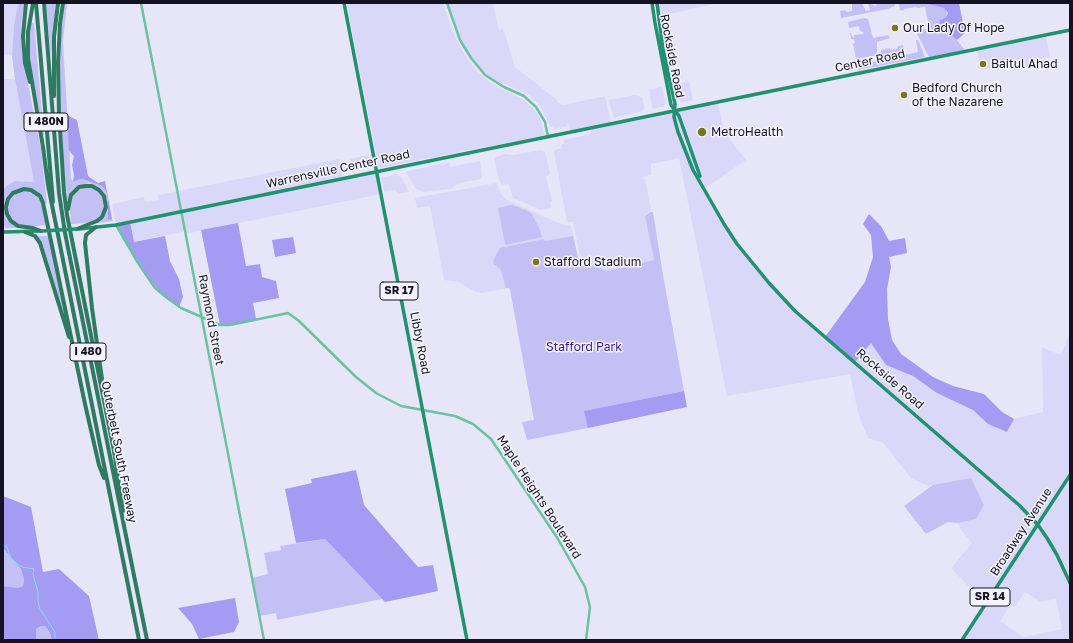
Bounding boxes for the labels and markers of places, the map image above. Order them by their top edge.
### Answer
place label: Our Lady Of Hope [903,21,1005,35]
marker: Our Lady Of Hope [890,23,900,33]
place label: Baitul Ahad [991,57,1058,71]
marker: Baitul Ahad [978,59,988,69]
place label: Bedford Church of the Nazarene [912,81,1003,109]
marker: Bedford Church of the Nazarene [899,90,909,100]
place label: MetroHealth [711,125,783,139]
marker: MetroHealth [696,126,708,138]
place label: Stafford Stadium [544,255,641,269]
marker: Stafford Stadium [531,257,541,267]

